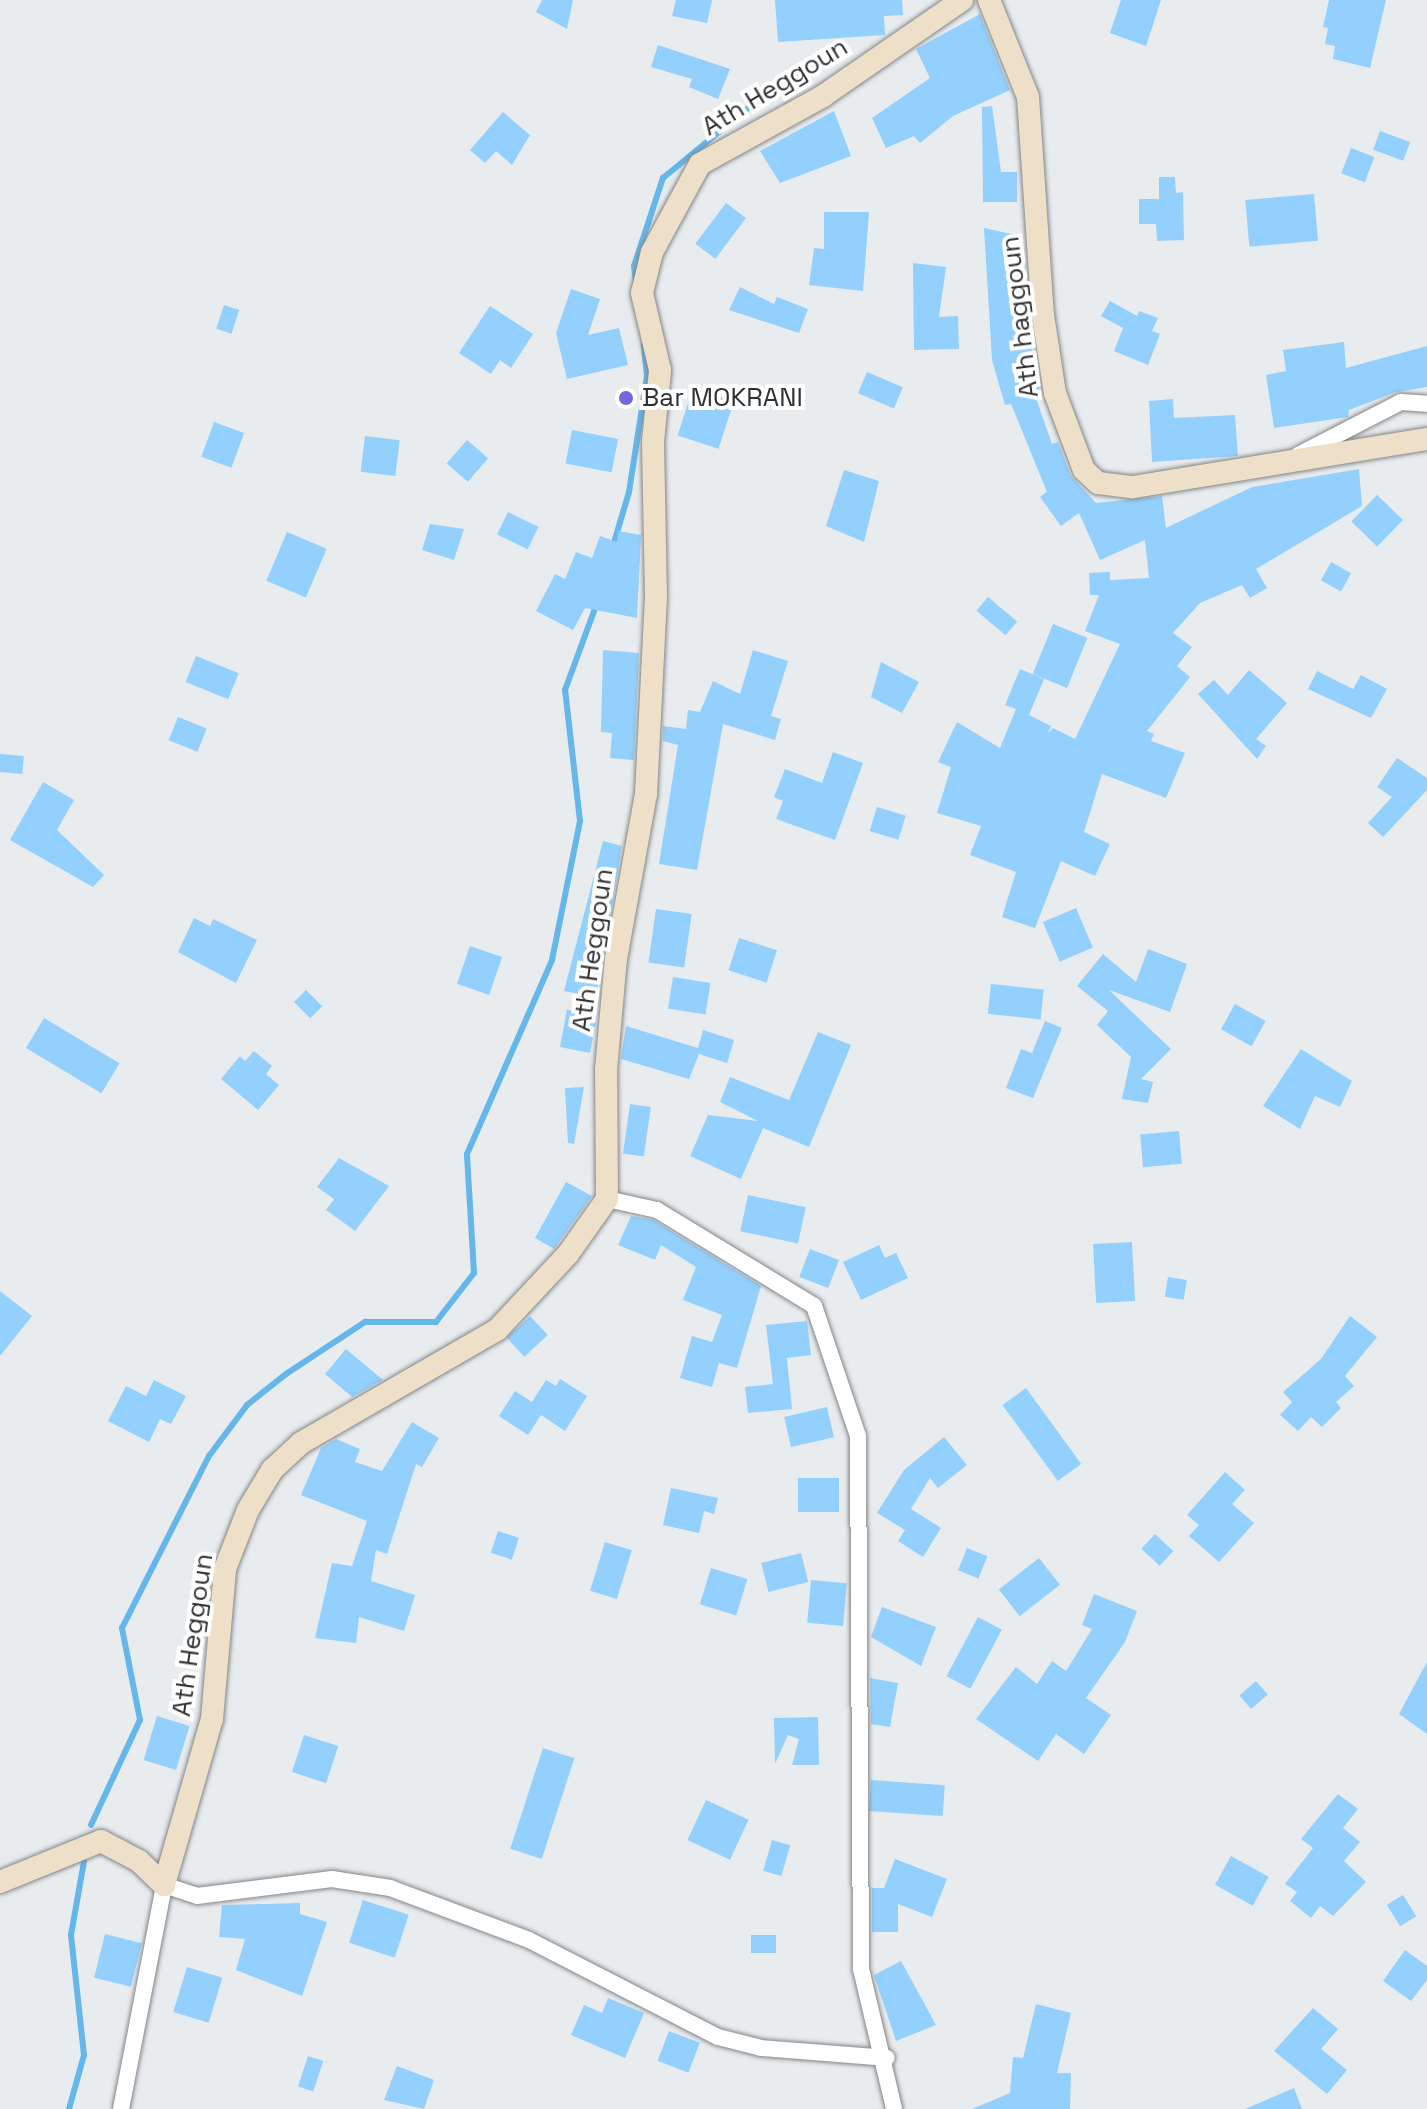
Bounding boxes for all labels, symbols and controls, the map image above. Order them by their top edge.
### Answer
street label: Ath Heggoun [697,31,853,143]
street label: Ath haggoun [995,235,1045,399]
place label: Bar MOKRANI [642,382,803,414]
marker: Bar MOKRANI [617,389,635,407]
street label: Ath Heggoun [566,867,620,1033]
street label: Ath Heggoun [166,1552,220,1718]

